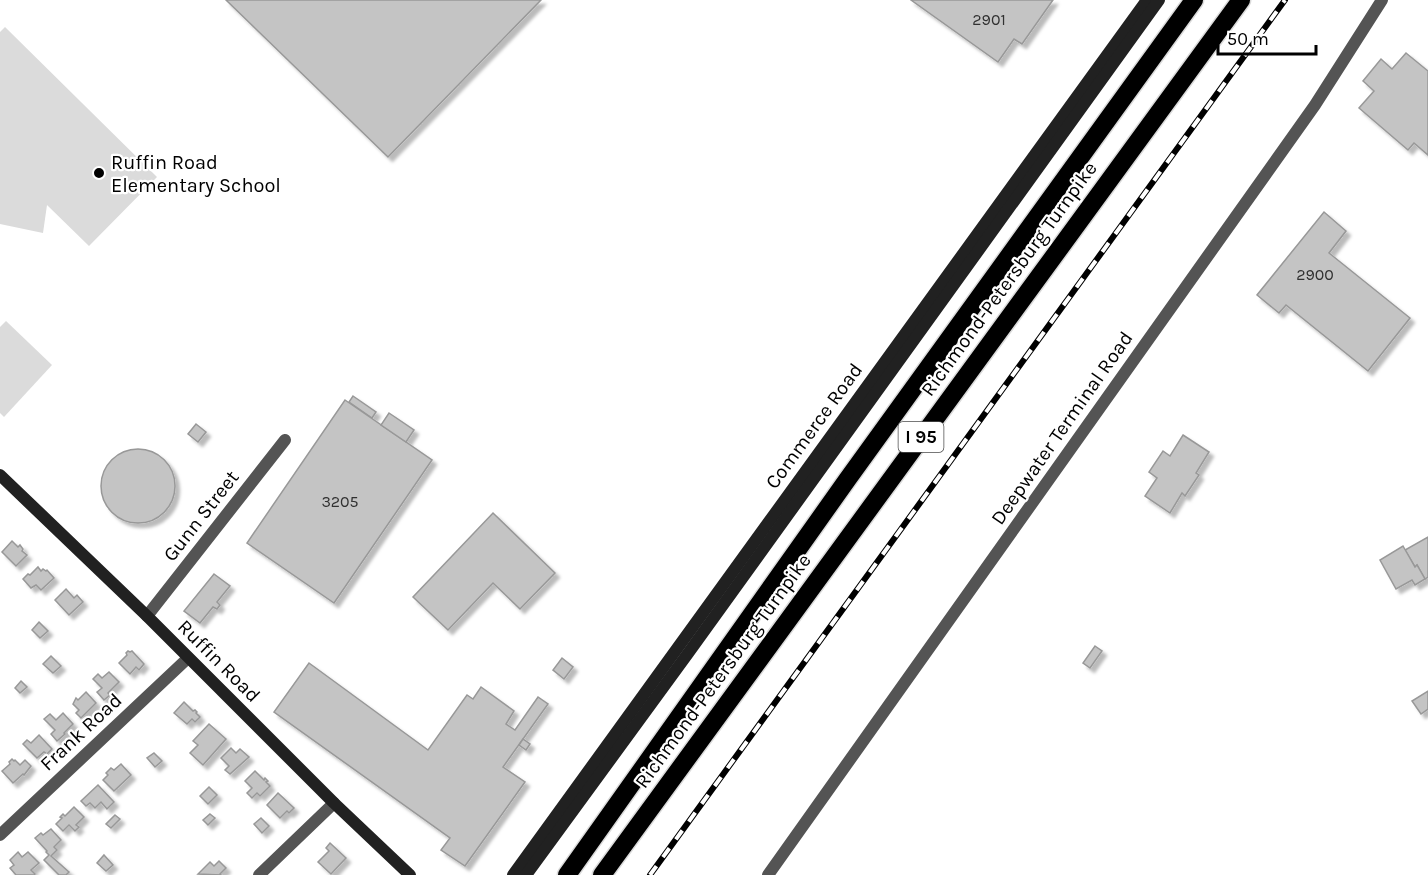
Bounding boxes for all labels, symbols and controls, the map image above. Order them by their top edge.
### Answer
house number: 2901 [972,10,1006,29]
scale bar [1218,18,1316,56]
text: 50 m [1227,28,1269,50]
place label: Ruffin Road Elementary School [111,151,281,197]
street label: Richmond-Petersburg Turnpike [916,157,1102,401]
marker: Ruffin Road Elementary School [92,166,106,180]
house number: 2900 [1296,265,1334,284]
street label: Deepwater Terminal Road [986,327,1138,529]
street label: Commerce Road [761,359,867,493]
road number: I 95 [898,422,944,452]
street label: Gunn Street [158,466,244,566]
house number: 3205 [321,492,359,511]
street label: Richmond-Petersburg Turnpike [630,549,816,793]
street label: Ruffin Road [173,615,265,707]
street label: Frank Road [36,689,126,775]

